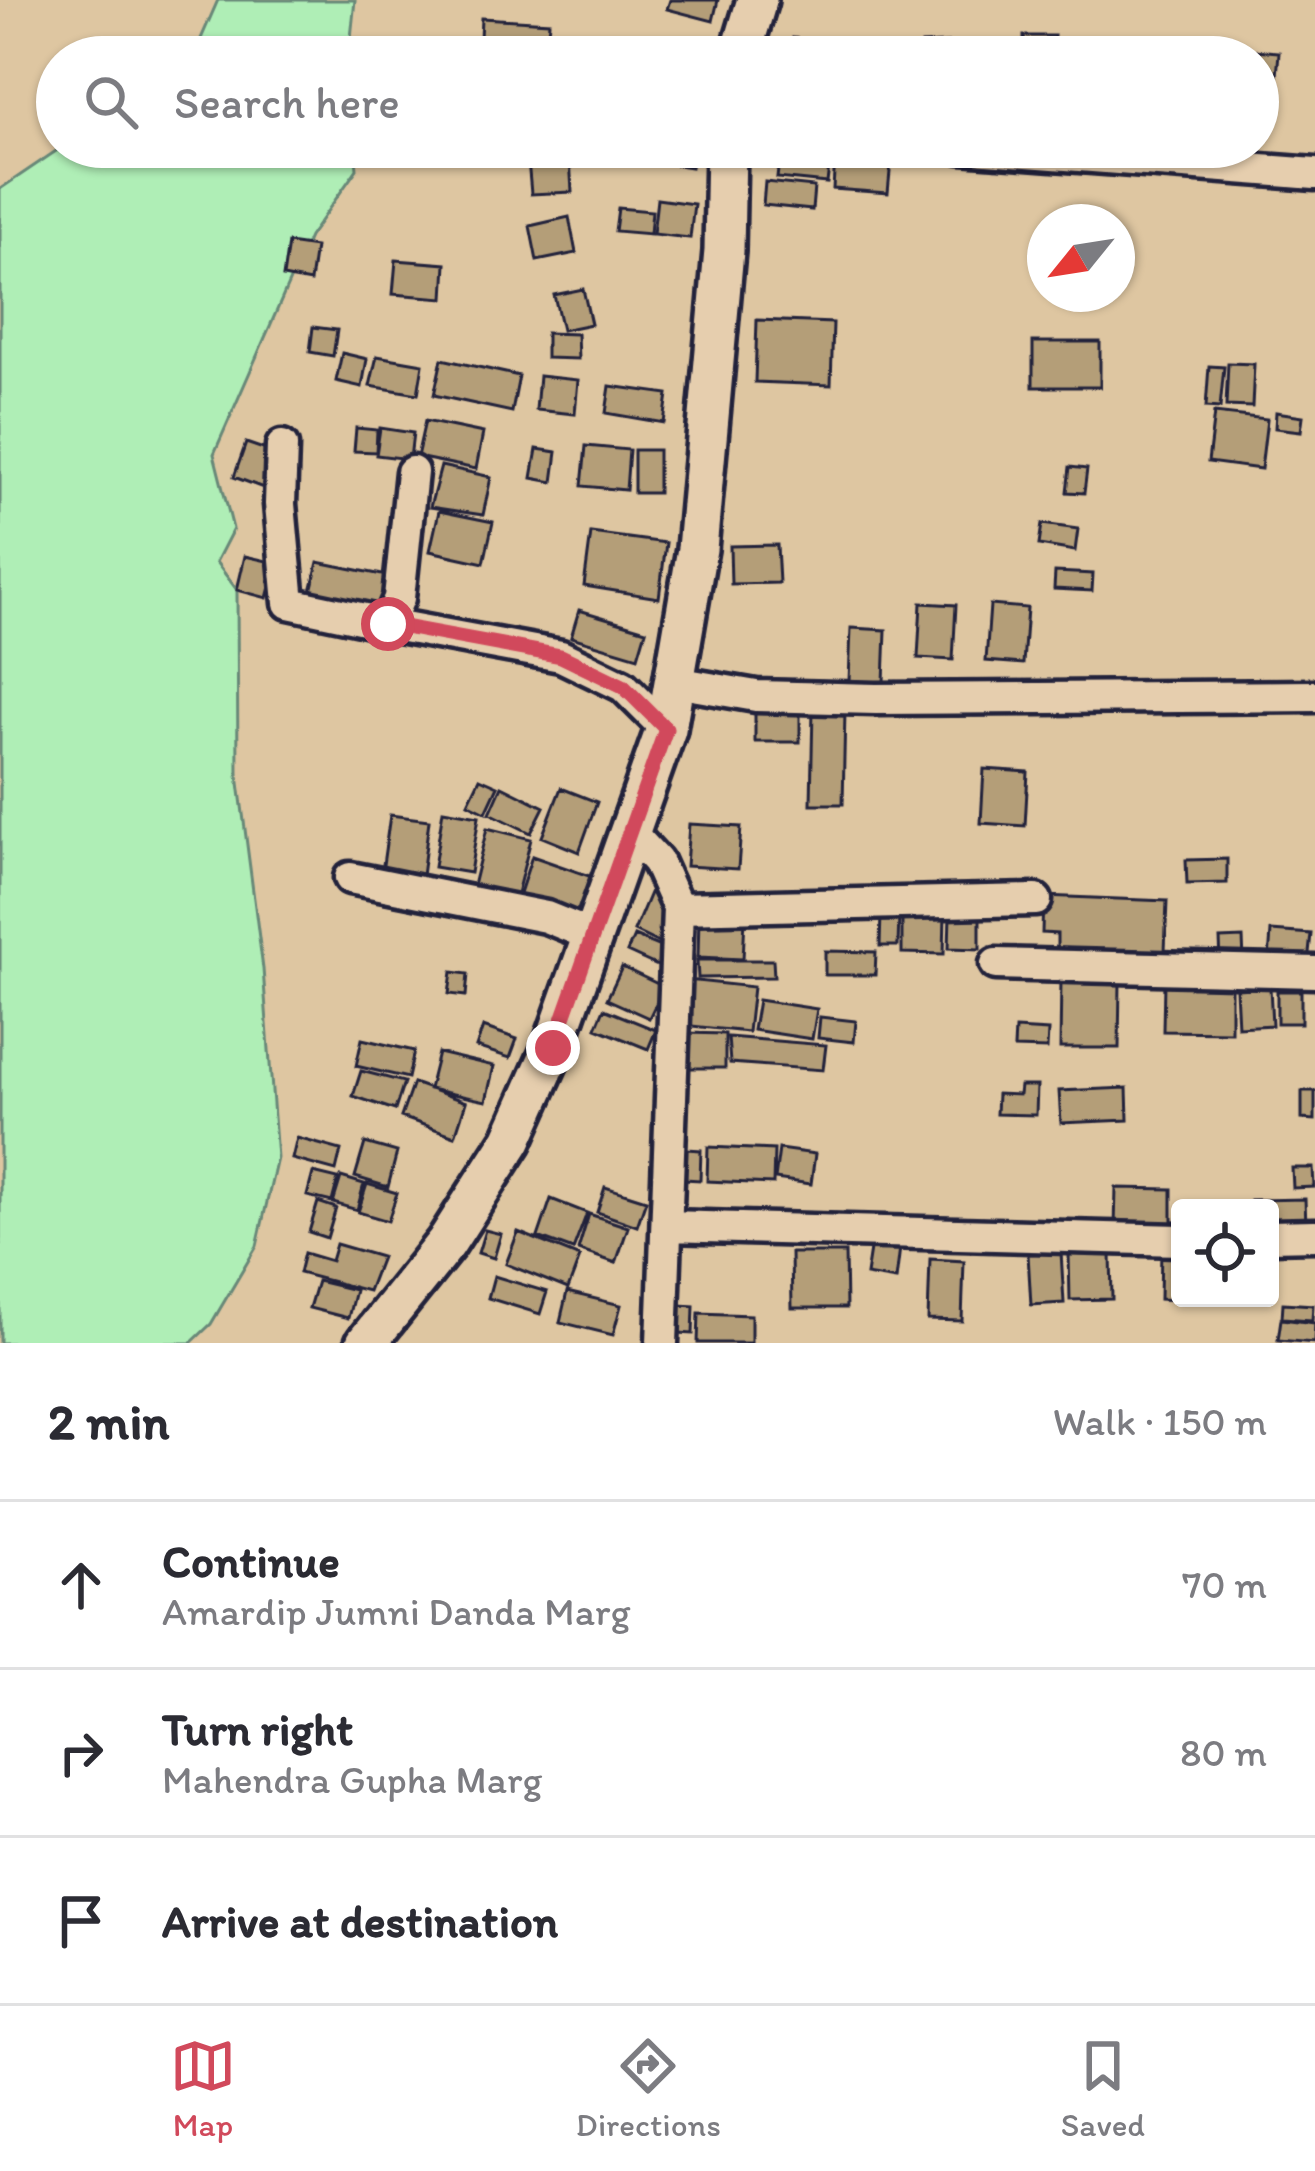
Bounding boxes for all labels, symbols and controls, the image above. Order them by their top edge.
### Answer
search box [36,36,1279,168]
icon: search [78,69,144,135]
text: Search here [174,75,400,129]
north arrow [1027,204,1135,312]
route start [361,597,415,651]
route end [526,1021,580,1075]
map controls [1171,1199,1279,1307]
button: locate [1171,1199,1279,1307]
text: 2 min [48,1391,169,1452]
text: Walk · 150 m [1053,1398,1267,1445]
text: Continue [162,1534,340,1588]
icon: ahead [48,1552,114,1618]
text: 70 m [1182,1561,1267,1608]
text: Amardip Jumni Danda Marg [162,1588,630,1635]
text: Turn right [162,1702,353,1756]
icon: right [48,1720,114,1786]
text: 80 m [1180,1729,1267,1776]
text: Mahendra Gupha Marg [162,1756,542,1803]
icon: arrive [48,1888,114,1954]
text: Arrive at destination [162,1894,558,1948]
tab: Map [170,2033,236,2144]
tab: Directions [576,2033,721,2144]
tab: Saved [1061,2033,1145,2144]

